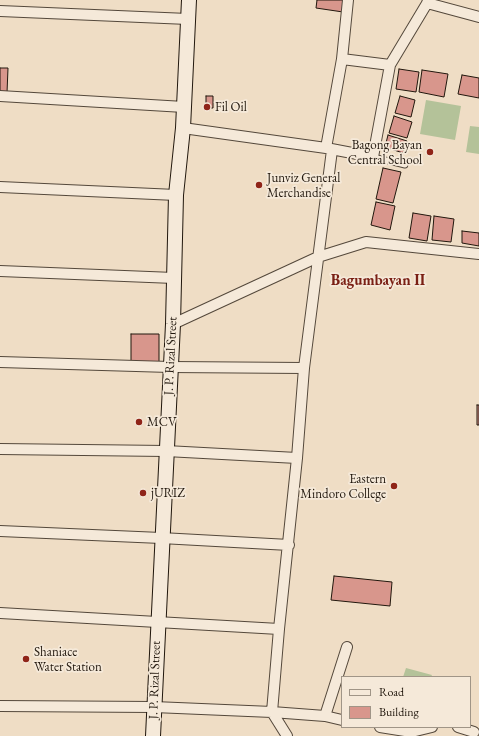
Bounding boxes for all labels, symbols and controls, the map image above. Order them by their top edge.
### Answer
place label: Fil Oil [215,99,247,115]
marker: Fil Oil [202,102,212,112]
place label: Bagong Bayan Central School [348,137,422,168]
marker: Bagong Bayan Central School [425,147,435,157]
place label: Junviz General Merchandise [267,170,340,201]
marker: Junviz General Merchandise [254,180,264,190]
district label: Bagumbayan II [331,272,425,290]
street label: J. P. Rizal Street [161,316,181,396]
place label: MCV [147,414,177,430]
marker: MCV [134,417,144,427]
place label: Eastern Mindoro College [300,471,386,502]
marker: Eastern Mindoro College [389,481,399,491]
place label: jURIZ [151,485,185,501]
marker: jURIZ [138,488,148,498]
street label: J. P. Rizal Street [146,640,164,720]
place label: Shaniace Water Station [34,644,102,675]
marker: Shaniace Water Station [21,654,31,664]
legend [341,676,471,728]
text: Road [379,684,404,700]
text: Building [379,704,419,720]

